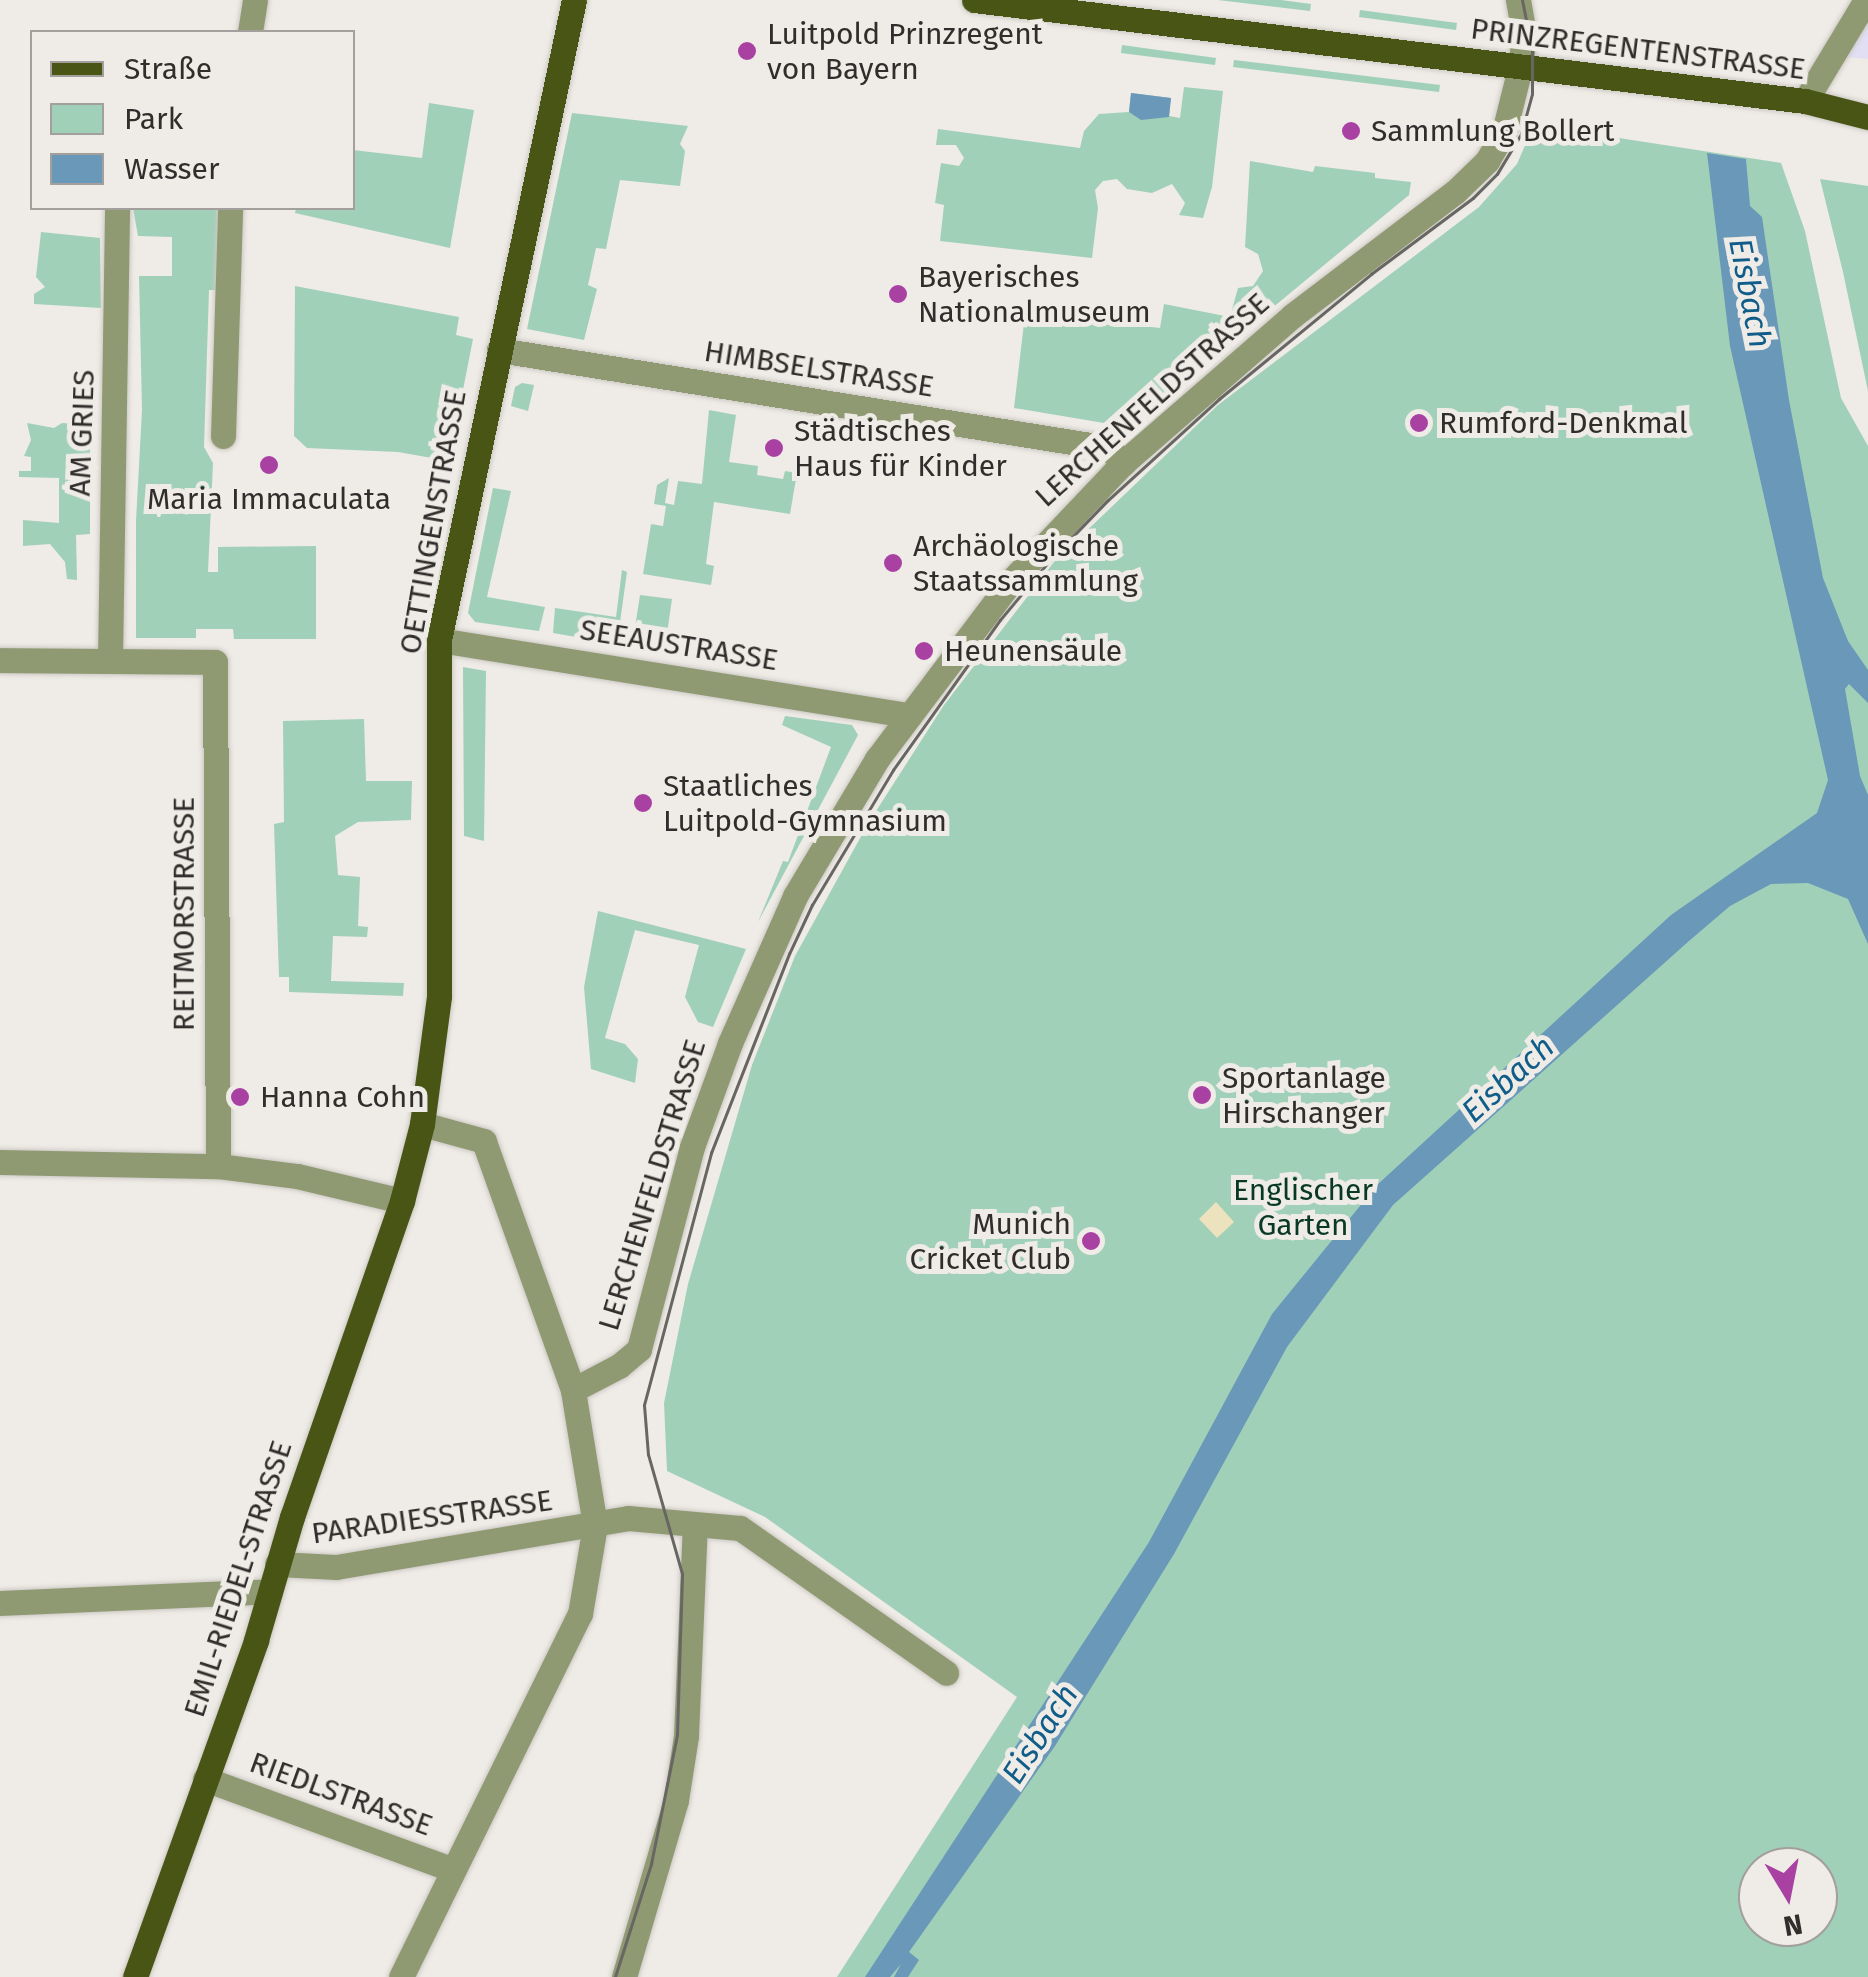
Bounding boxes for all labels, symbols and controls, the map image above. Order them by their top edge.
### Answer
street label: PRINZREGENTENSTRASSE [1469,11,1807,87]
place label: Luitpold Prinzregent von Bayern [767,16,1043,86]
legend [30,30,355,210]
marker: Luitpold Prinzregent von Bayern [736,40,758,62]
text: Straße [124,51,212,87]
text: Park [124,101,183,137]
place label: Sammlung Bollert [1371,113,1614,149]
marker: Sammlung Bollert [1340,120,1362,142]
text: Wasser [124,151,220,187]
water label: Eisbach [1721,235,1779,351]
place label: Bayerisches Nationalmuseum [918,259,1151,330]
marker: Bayerisches Nationalmuseum [887,283,909,305]
street label: LERCHENFELDSTRASSE [1028,285,1276,515]
street label: HIMBSELSTRASSE [702,333,936,405]
street label: AM GRIES [62,369,102,497]
street label: OETTINGENSTRASSE [392,387,474,657]
place label: Rumford-Denkmal [1439,405,1687,441]
marker: Rumford-Denkmal [1408,412,1430,434]
place label: Städtisches Haus für Kinder [794,413,1007,484]
marker: Städtisches Haus für Kinder [763,437,785,459]
marker: Maria Immaculata [258,454,280,476]
place label: Maria Immaculata [147,481,391,517]
place label: Archäologische Staatssammlung [913,528,1138,598]
marker: Archäologische Staatssammlung [882,552,904,574]
street label: SEEAUSTRASSE [577,612,781,678]
place label: Heunensäule [944,633,1122,669]
marker: Heunensäule [913,640,935,662]
place label: Staatliches Luitpold-Gymnasium [663,768,947,838]
marker: Staatliches Luitpold-Gymnasium [632,792,654,814]
street label: REITMORSTRASSE [166,797,202,1031]
water label: Eisbach [1454,1028,1562,1130]
street label: LERCHENFELDSTRASSE [591,1035,713,1335]
place label: Sportanlage Hirschanger [1222,1060,1386,1130]
place label: Hanna Cohn [260,1079,425,1115]
marker: Sportanlage Hirschanger [1191,1084,1213,1106]
marker: Hanna Cohn [229,1086,251,1108]
park label: Englischer Garten [1233,1172,1373,1242]
place label: Munich Cricket Club [909,1206,1071,1276]
marker: Munich Cricket Club [1080,1230,1102,1252]
street label: EMIL-RIEDEL-STRASSE [176,1436,300,1722]
street label: PARADIESSTRASSE [309,1482,555,1552]
water label: Eisbach [994,1677,1086,1791]
street label: RIEDLSTRASSE [245,1744,437,1844]
north arrow [1738,1847,1838,1947]
text: N [1781,1907,1805,1943]

